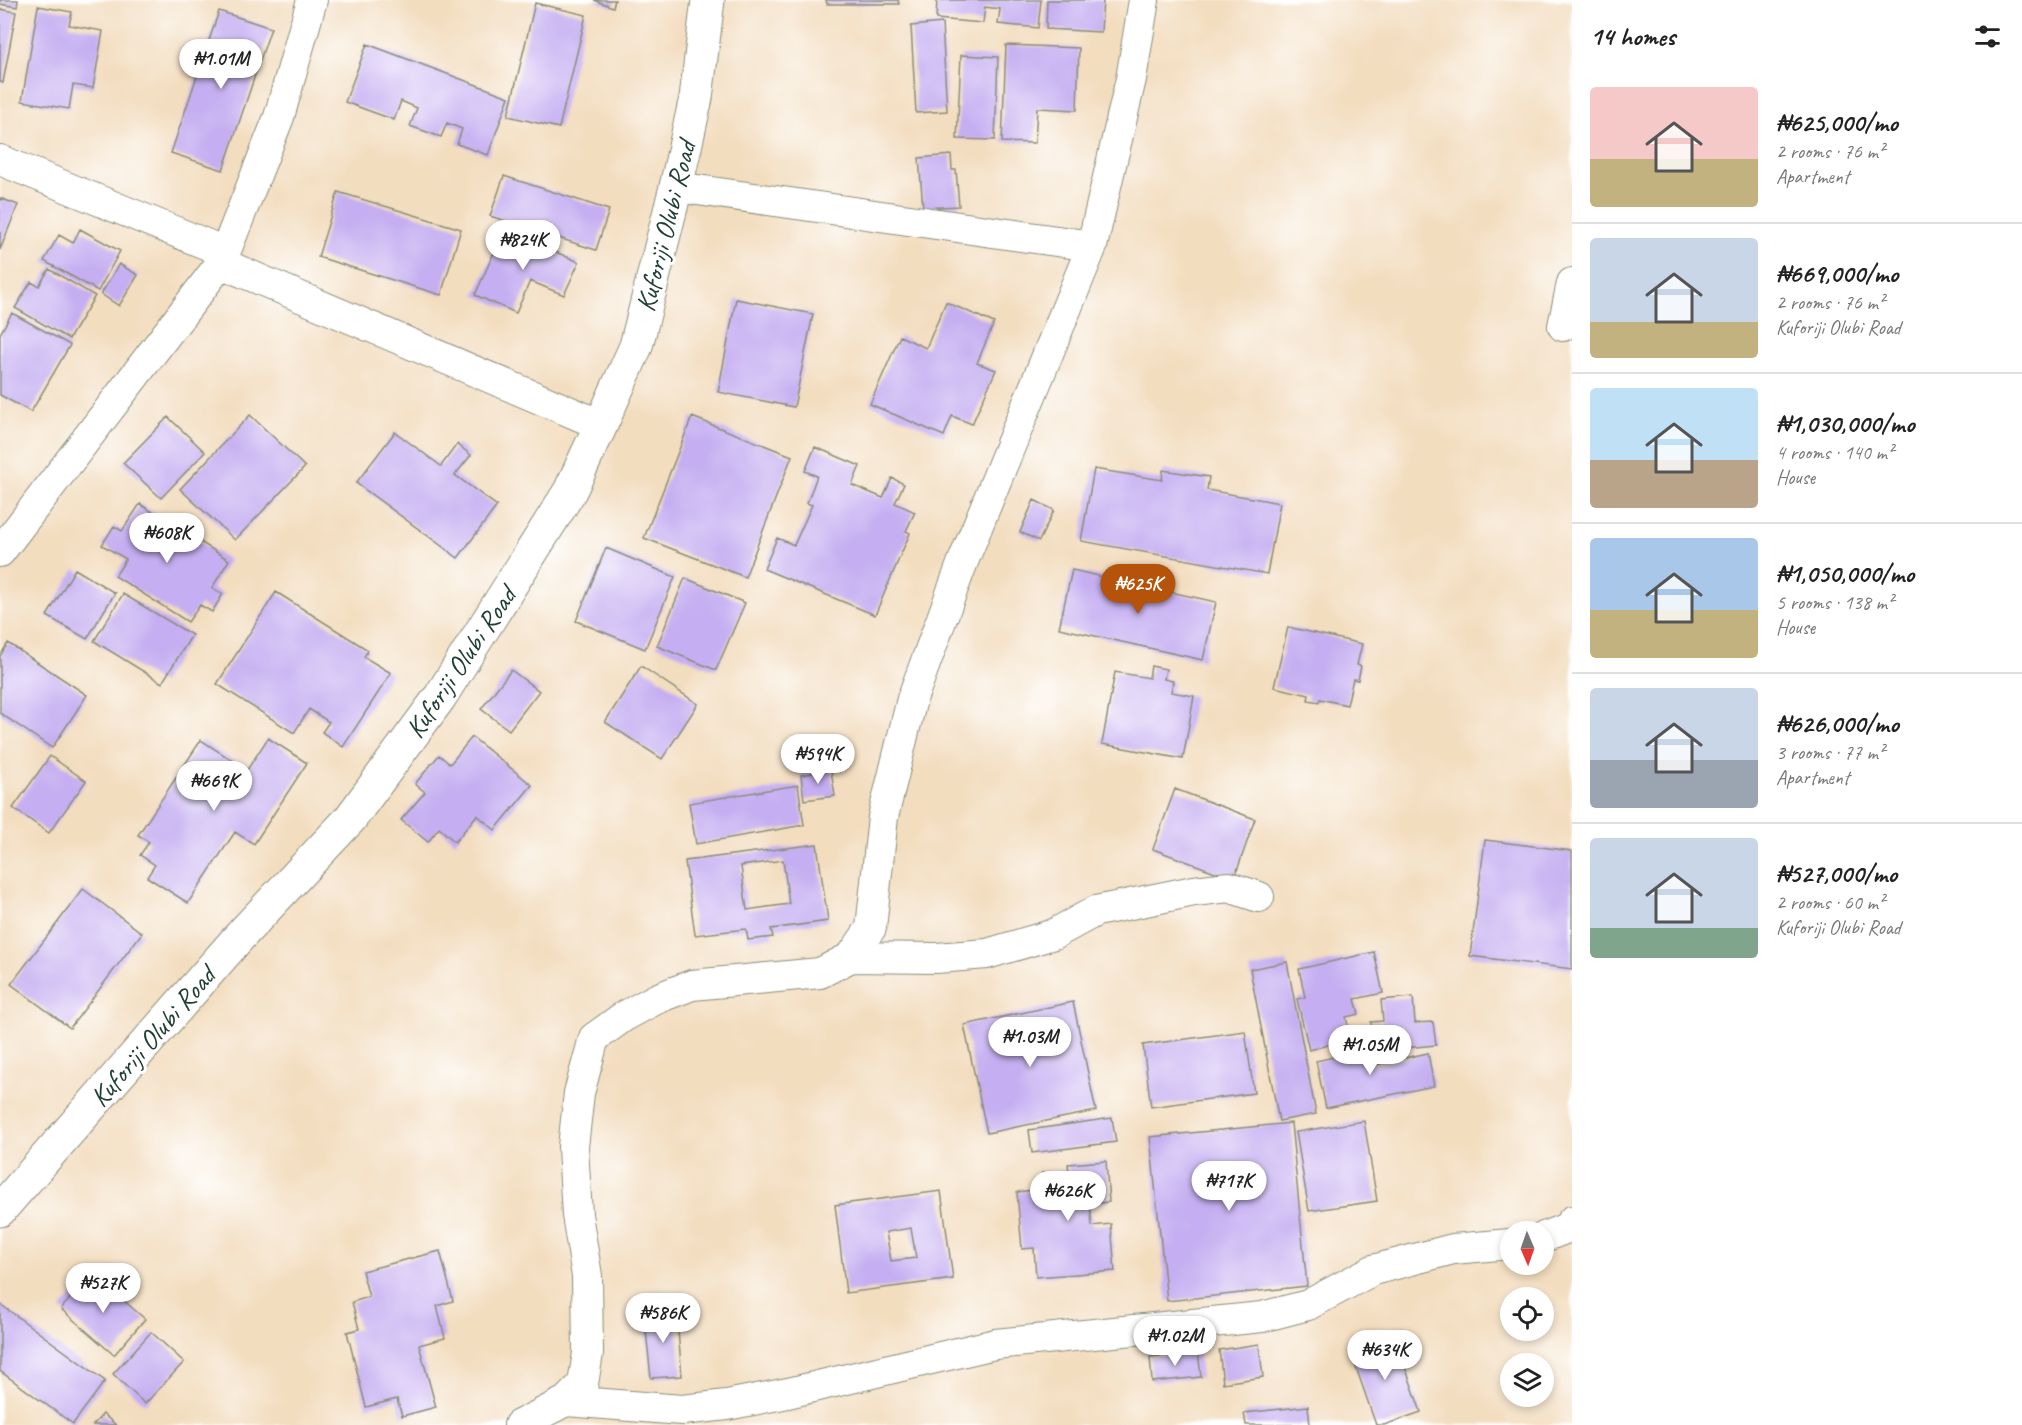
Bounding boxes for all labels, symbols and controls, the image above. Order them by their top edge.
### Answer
text: 14 homes [1590,20,1675,53]
icon: filters [1971,20,2004,53]
pin: ₦1.01M [172,39,270,90]
text: ₦1.01M [193,46,249,71]
text: ₦625,000/mo [1776,106,1898,139]
icon: home [1638,111,1710,183]
street label: Kuforiji Olubi Road [627,133,705,315]
text: 2 rooms · 76 m² [1776,139,1884,164]
text: Apartment [1776,164,1849,189]
pin: ₦824K [481,220,565,271]
text: ₦824K [499,227,547,252]
text: ₦669,000/mo [1776,257,1898,290]
icon: home [1638,262,1710,334]
text: 2 rooms · 76 m² [1776,290,1884,315]
text: Kuforiji Olubi Road [1776,315,1901,340]
text: ₦1,030,000/mo [1776,407,1914,440]
icon: home [1638,412,1710,484]
text: 4 rooms · 140 m² [1776,440,1893,465]
text: House [1776,465,1815,490]
pin: ₦608K [125,513,209,564]
text: ₦608K [143,520,191,545]
text: ₦1,050,000/mo [1776,557,1914,590]
icon: home [1638,562,1710,634]
pin: ₦625K [1096,564,1180,615]
text: ₦625K [1114,571,1162,596]
street label: Kuforiji Olubi Road [397,577,526,744]
text: 5 rooms · 138 m² [1776,590,1893,615]
text: House [1776,615,1815,640]
text: ₦626,000/mo [1776,707,1899,740]
icon: home [1638,712,1710,784]
pin: ₦594K [776,734,860,785]
text: 3 rooms · 77 m² [1776,740,1884,765]
text: ₦594K [795,741,841,766]
pin: ₦669K [172,761,256,812]
text: Apartment [1776,765,1849,790]
text: ₦669K [190,768,238,793]
text: ₦527,000/mo [1776,857,1897,890]
icon: home [1638,862,1710,934]
text: 2 rooms · 60 m² [1776,890,1884,915]
text: Kuforiji Olubi Road [1776,915,1901,940]
street label: Kuforiji Olubi Road [82,956,225,1114]
pin: ₦1.03M [981,1017,1079,1068]
text: ₦1.03M [1002,1024,1058,1049]
pin: ₦1.05M [1321,1025,1419,1076]
text: ₦1.05M [1342,1032,1398,1057]
pin: ₦717K [1187,1161,1271,1212]
text: ₦717K [1206,1168,1252,1193]
pin: ₦626K [1026,1171,1110,1222]
text: ₦626K [1044,1178,1092,1203]
north arrow [1500,1221,1554,1275]
map controls [1500,1221,1554,1407]
pin: ₦527K [61,1263,145,1314]
text: ₦527K [80,1270,126,1295]
button: locate [1500,1287,1554,1341]
pin: ₦586K [621,1293,705,1344]
text: ₦586K [639,1300,687,1325]
pin: ₦1.02M [1126,1316,1224,1367]
text: ₦1.02M [1147,1323,1203,1348]
pin: ₦634K [1343,1330,1427,1381]
text: ₦634K [1361,1337,1409,1362]
button: layers [1500,1353,1554,1407]

